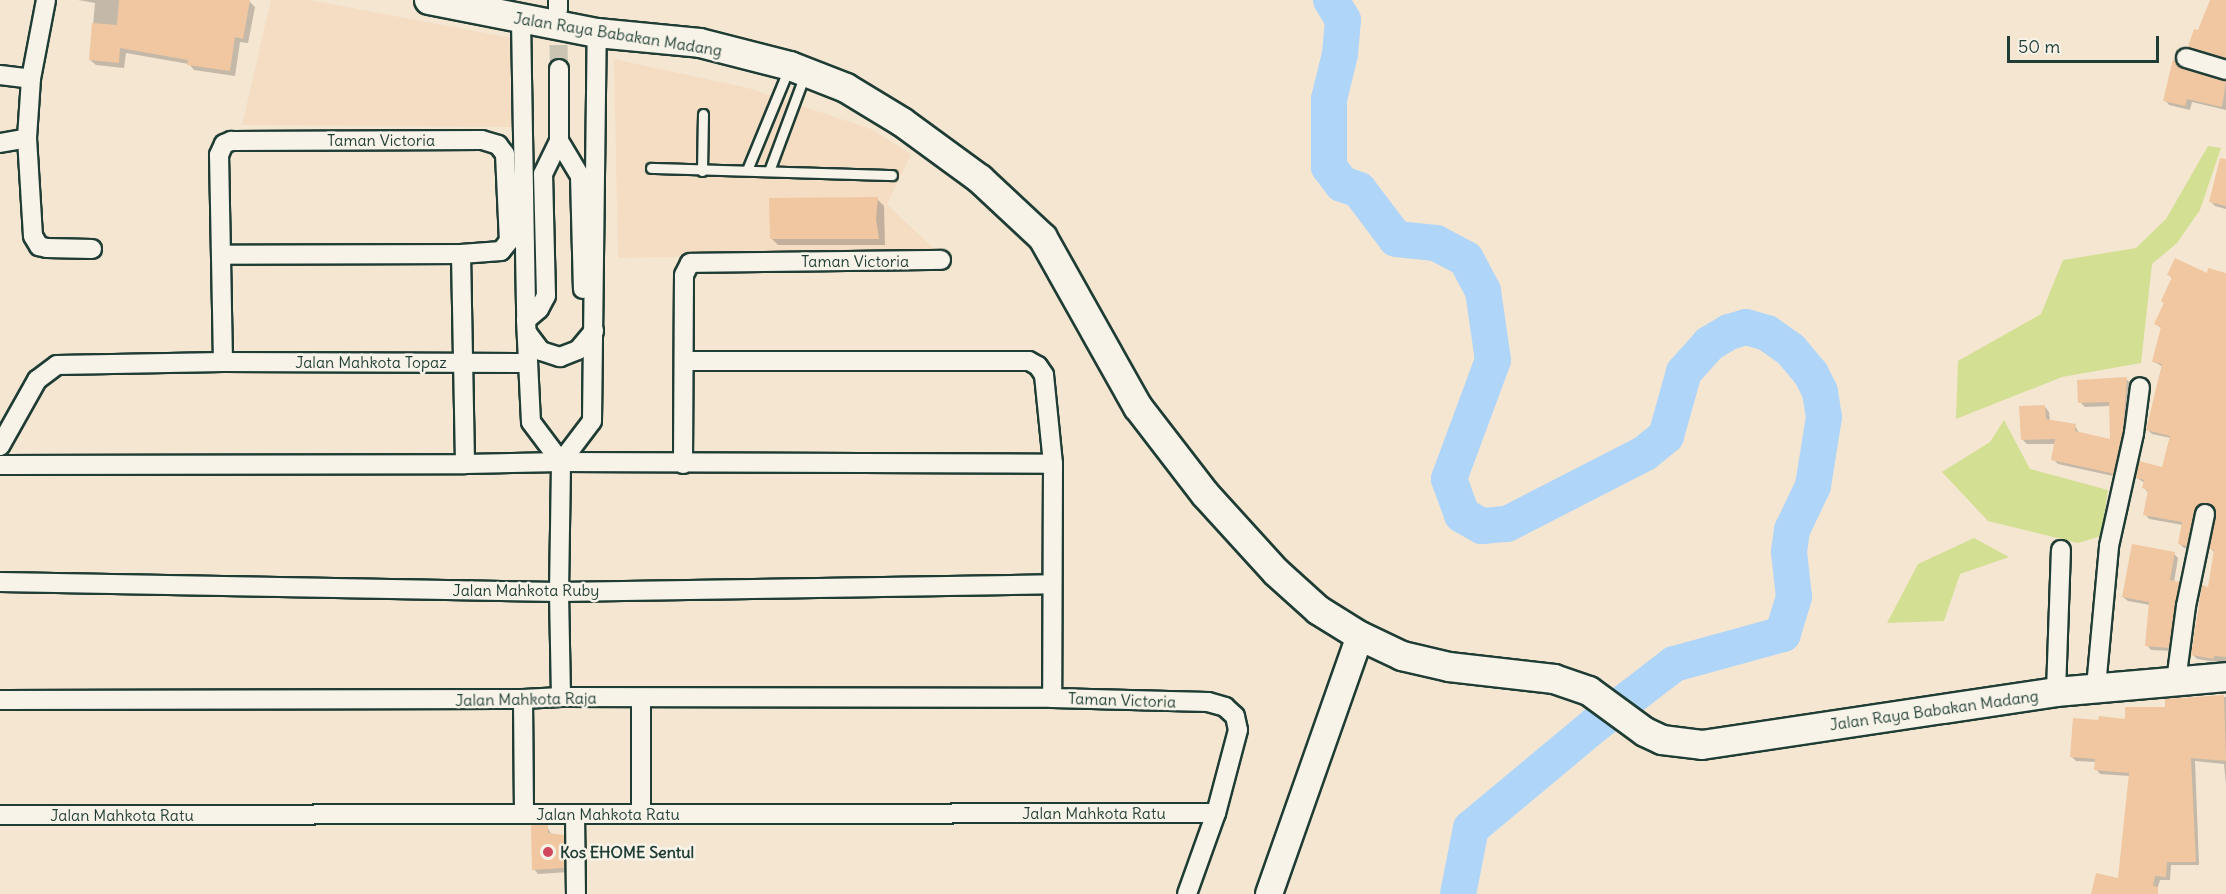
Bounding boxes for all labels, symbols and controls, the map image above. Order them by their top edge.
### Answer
street label: Jalan Raya Babakan Madang [512,8,724,60]
scale bar [2010,24,2162,62]
text: 50 m [2018,35,2060,58]
street label: Taman Victoria [327,130,435,150]
street label: Taman Victoria [801,251,909,271]
street label: Jalan Mahkota Topaz [295,352,447,372]
street label: Jalan Mahkota Ruby [453,580,599,600]
street label: Jalan Raya Babakan Madang [1828,686,2040,734]
street label: Jalan Mahkota Raja [455,688,597,710]
street label: Taman Victoria [1068,689,1176,711]
street label: Jalan Mahkota Ratu [1022,803,1166,823]
street label: Jalan Mahkota Ratu [536,804,680,824]
street label: Jalan Mahkota Ratu [50,805,194,825]
place label: Kos EHOME Sentul [560,842,694,862]
marker: Kos EHOME Sentul [541,845,555,859]

